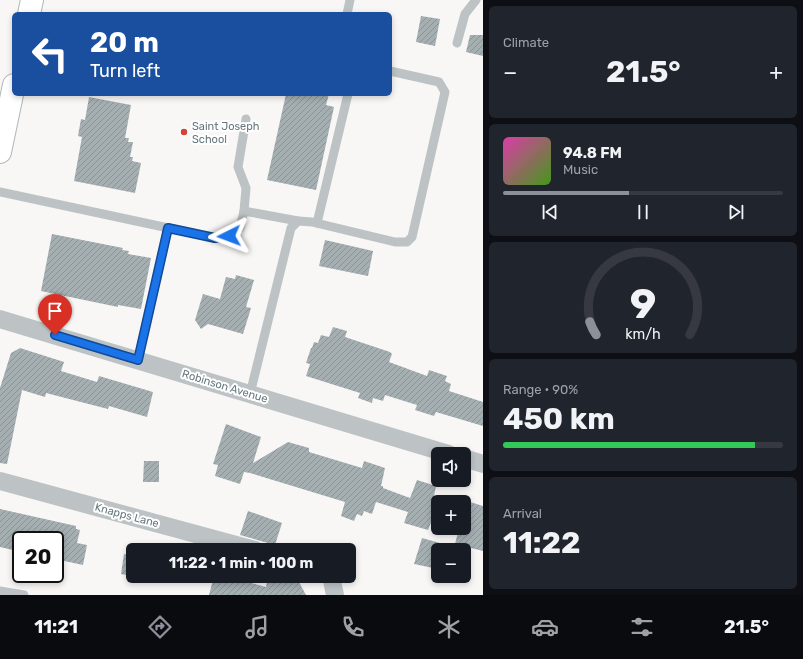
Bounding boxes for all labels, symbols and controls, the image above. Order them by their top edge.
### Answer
text: 20 m [90,26,159,59]
icon: left [24,28,76,80]
text: Climate [503,35,549,50]
text: 21.5° [606,54,681,90]
text: − [503,59,517,86]
text: + [769,59,783,86]
text: Turn left [90,60,160,82]
place label: Saint Joseph School [192,120,259,146]
marker: Saint Joseph School [179,127,189,137]
text: 94.8 FM [563,144,622,162]
text: Music [563,162,598,177]
icon: previous [539,201,561,223]
icon: pause [632,201,654,223]
icon: next [725,201,747,223]
position arrow [208,215,250,257]
text: 9 [630,279,656,328]
pin [38,294,72,335]
icon: arrive [44,300,66,322]
text: km/h [625,326,661,343]
street label: Robinson Avenue [180,367,269,406]
text: Range · 90% [503,382,578,397]
text: 450 km [503,401,615,437]
map controls [431,447,471,583]
button: sound [431,447,471,487]
button: + [431,495,471,535]
street label: Knapps Lane [93,501,160,530]
text: Arrival [503,506,542,521]
text: 11:22 [503,525,581,561]
speed limit sign: 20 [12,531,64,583]
button: − [431,543,471,583]
text: 11:22 · 1 min · 100 m [169,554,313,572]
icon: directions [146,613,174,641]
icon: music [243,613,271,641]
icon: phone [339,613,367,641]
icon: climate [435,613,463,641]
icon: car [531,613,559,641]
icon: filters [628,613,656,641]
text: 11:21 [34,616,78,638]
text: 21.5° [724,616,769,638]

